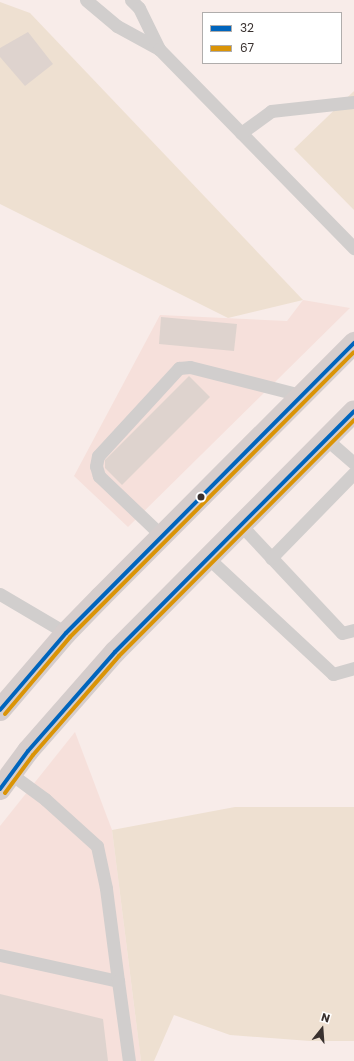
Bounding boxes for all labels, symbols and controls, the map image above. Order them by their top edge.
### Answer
legend [202,12,342,64]
text: 32 [240,19,254,36]
text: 67 [240,39,254,56]
unlabelled marker [196,492,206,502]
north arrow [302,1009,342,1049]
text: N [319,1009,332,1026]

